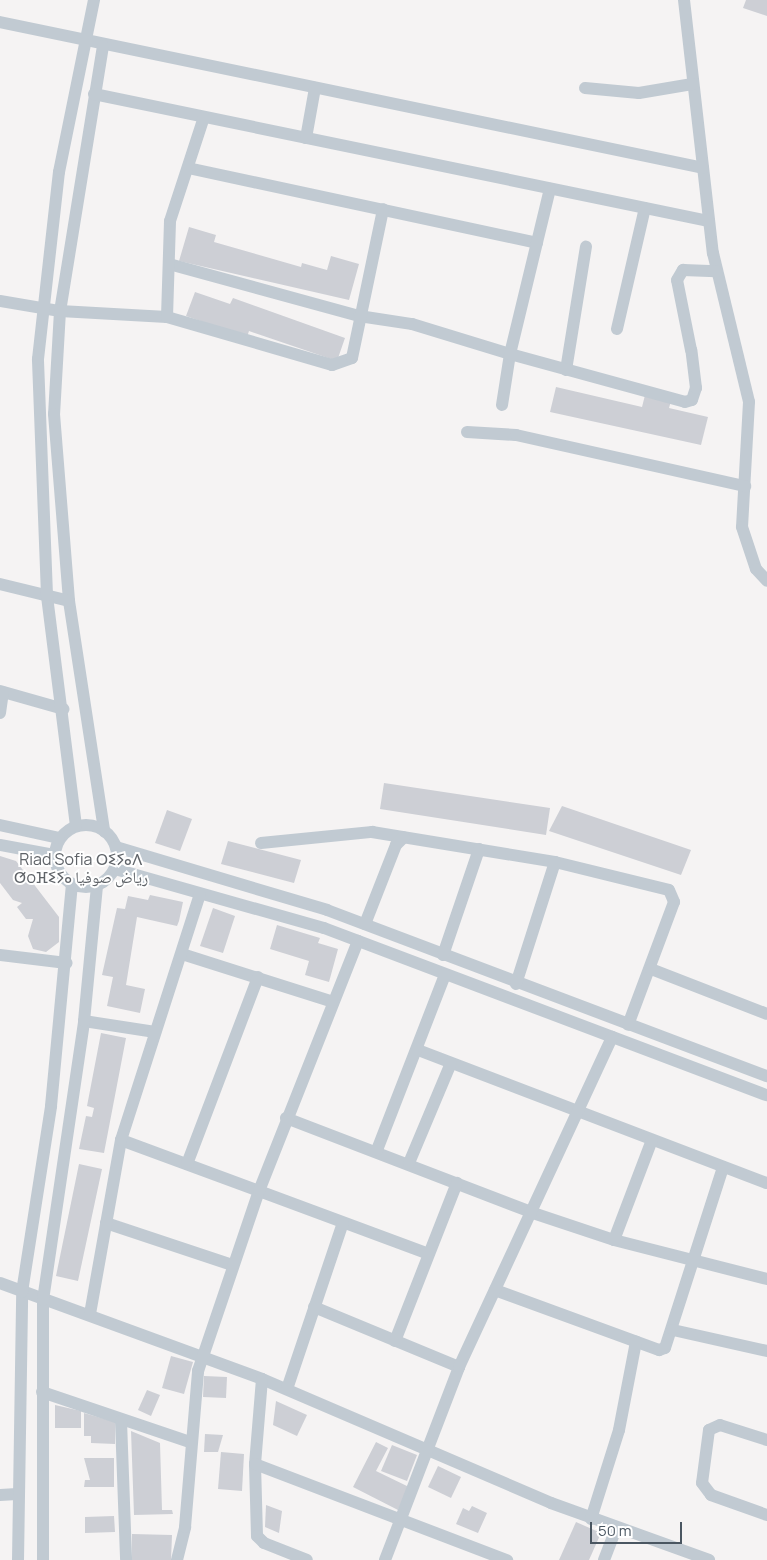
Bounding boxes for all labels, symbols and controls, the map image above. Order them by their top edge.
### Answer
district label: Riad Sofia ⵔⵉⵢⴰⴷ ⵚoⴼⵉⵢⴰ رياض صوفيا [14,849,148,887]
scale bar [592,1512,684,1544]
text: 50 m [598,1520,632,1541]

